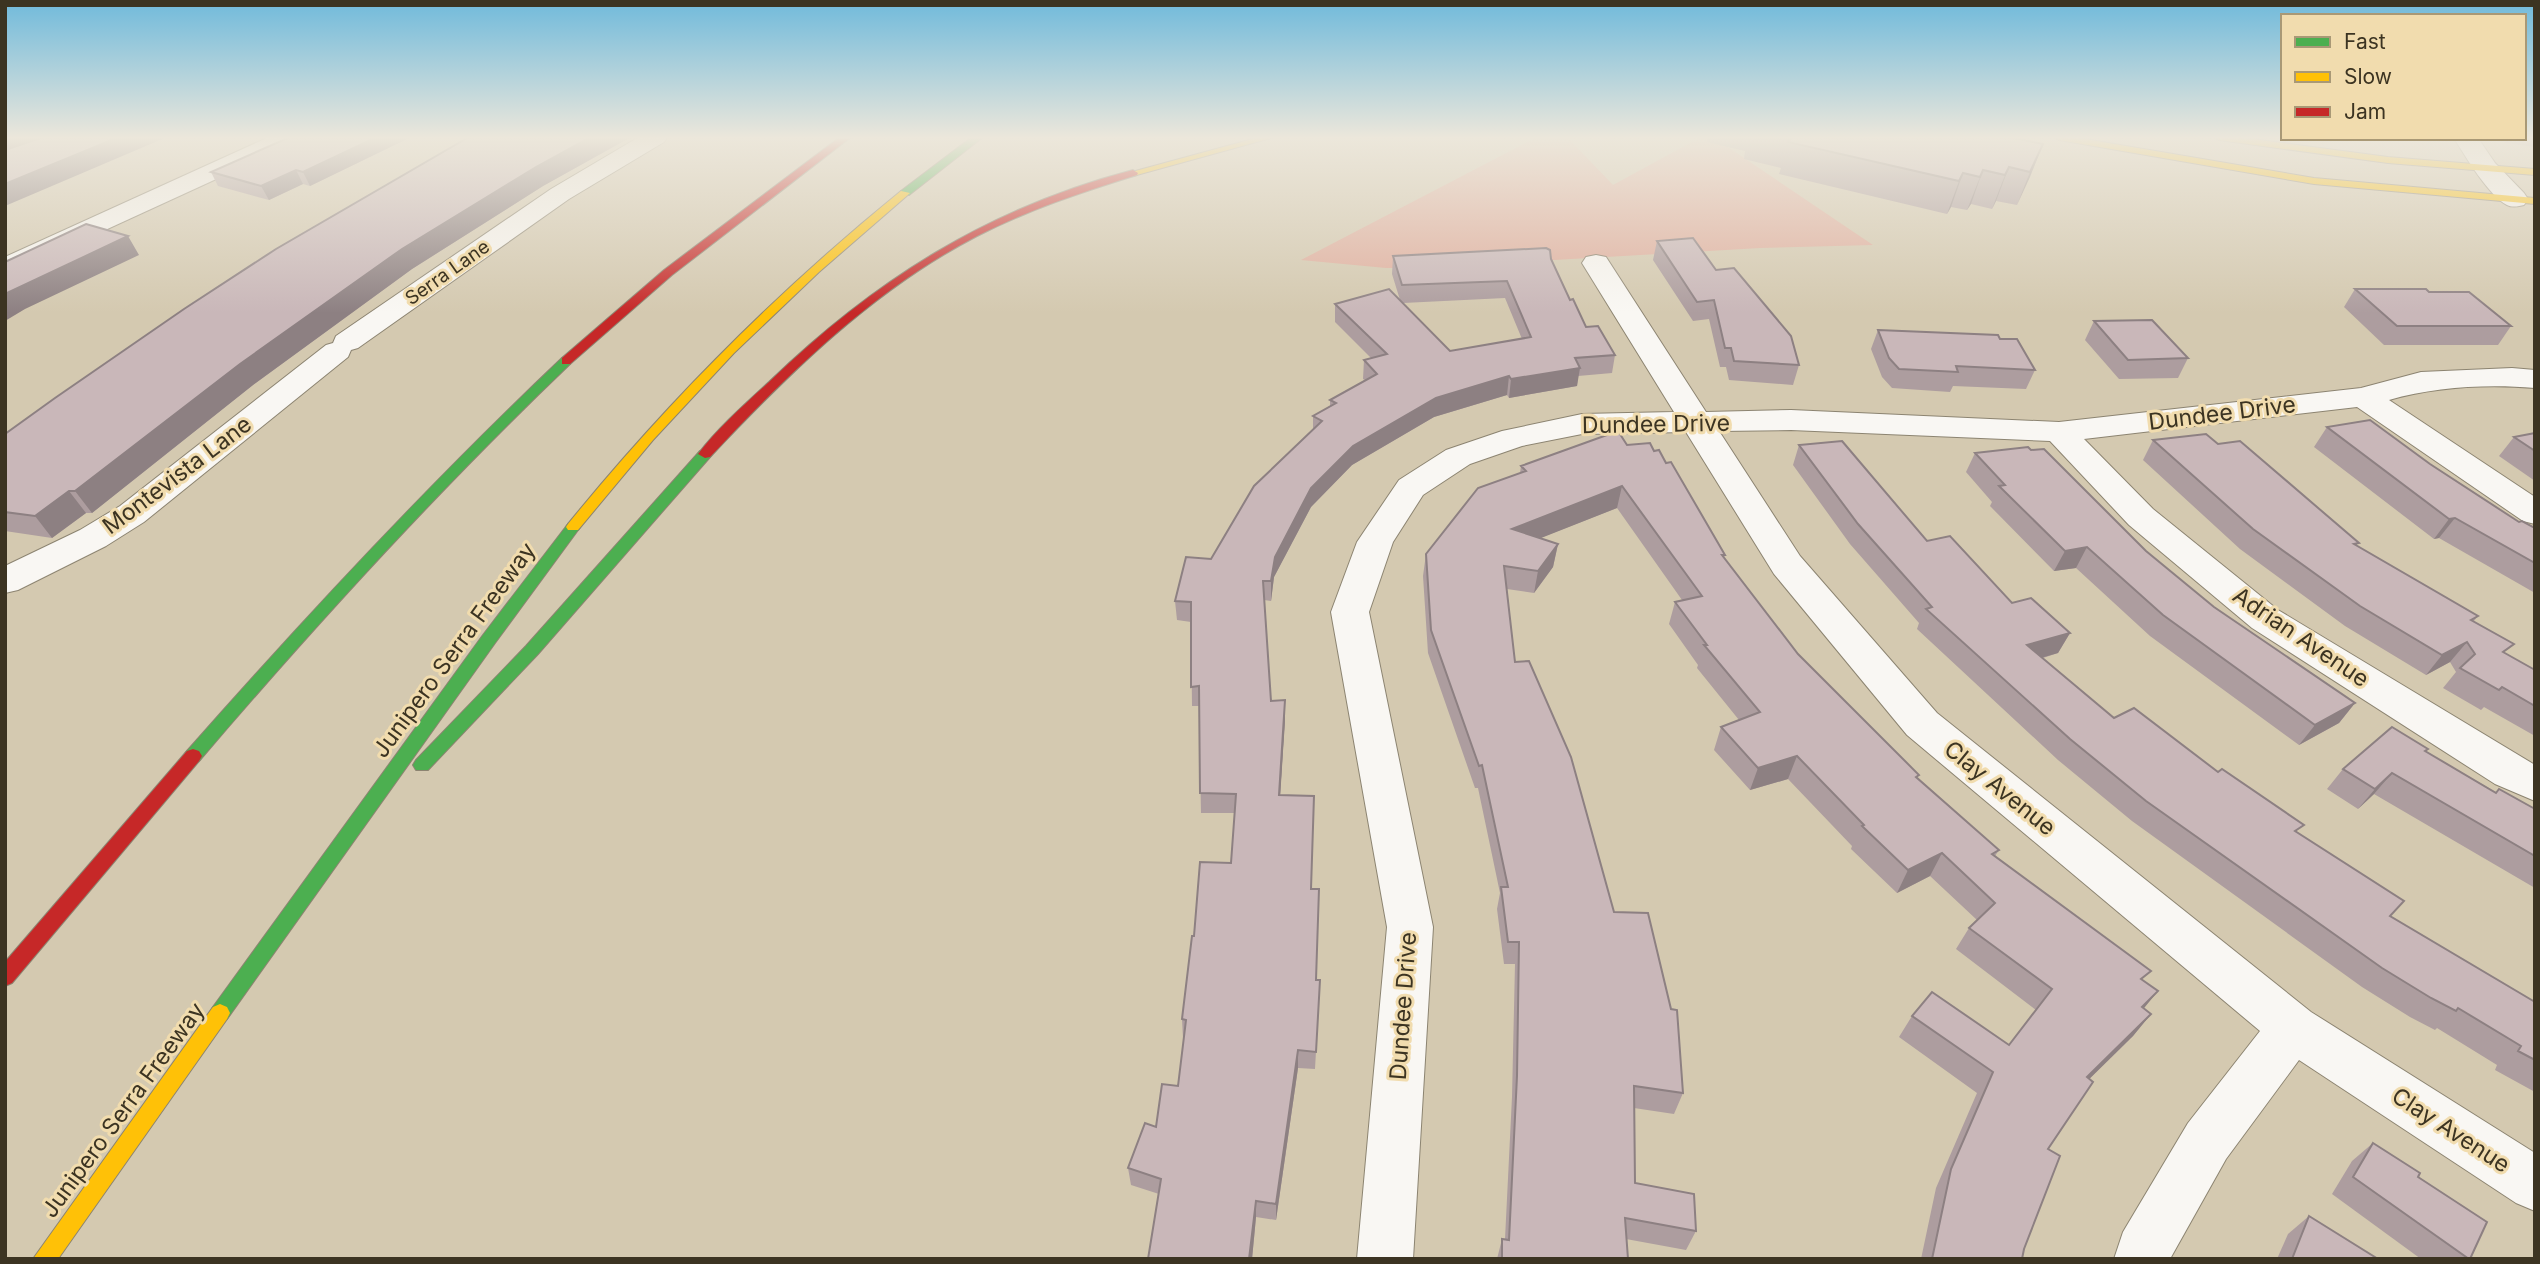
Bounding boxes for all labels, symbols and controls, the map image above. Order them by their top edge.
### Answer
legend [2281,14,2526,140]
text: Fast [2344,29,2386,54]
text: Slow [2344,64,2392,89]
text: Jam [2344,99,2386,124]
street label: Serra Lane [401,235,494,310]
street label: Dundee Drive [2147,390,2297,436]
street label: Dundee Drive [1582,409,1730,439]
street label: Montevista Lane [97,410,257,540]
street label: Junipero Serra Freeway [367,537,542,763]
street label: Adrian Avenue [2228,581,2374,693]
street label: Clay Avenue [1939,735,2061,841]
street label: Dundee Drive [1384,931,1422,1081]
street label: Junipero Serra Freeway [36,997,211,1223]
street label: Clay Avenue [2387,1081,2515,1179]

